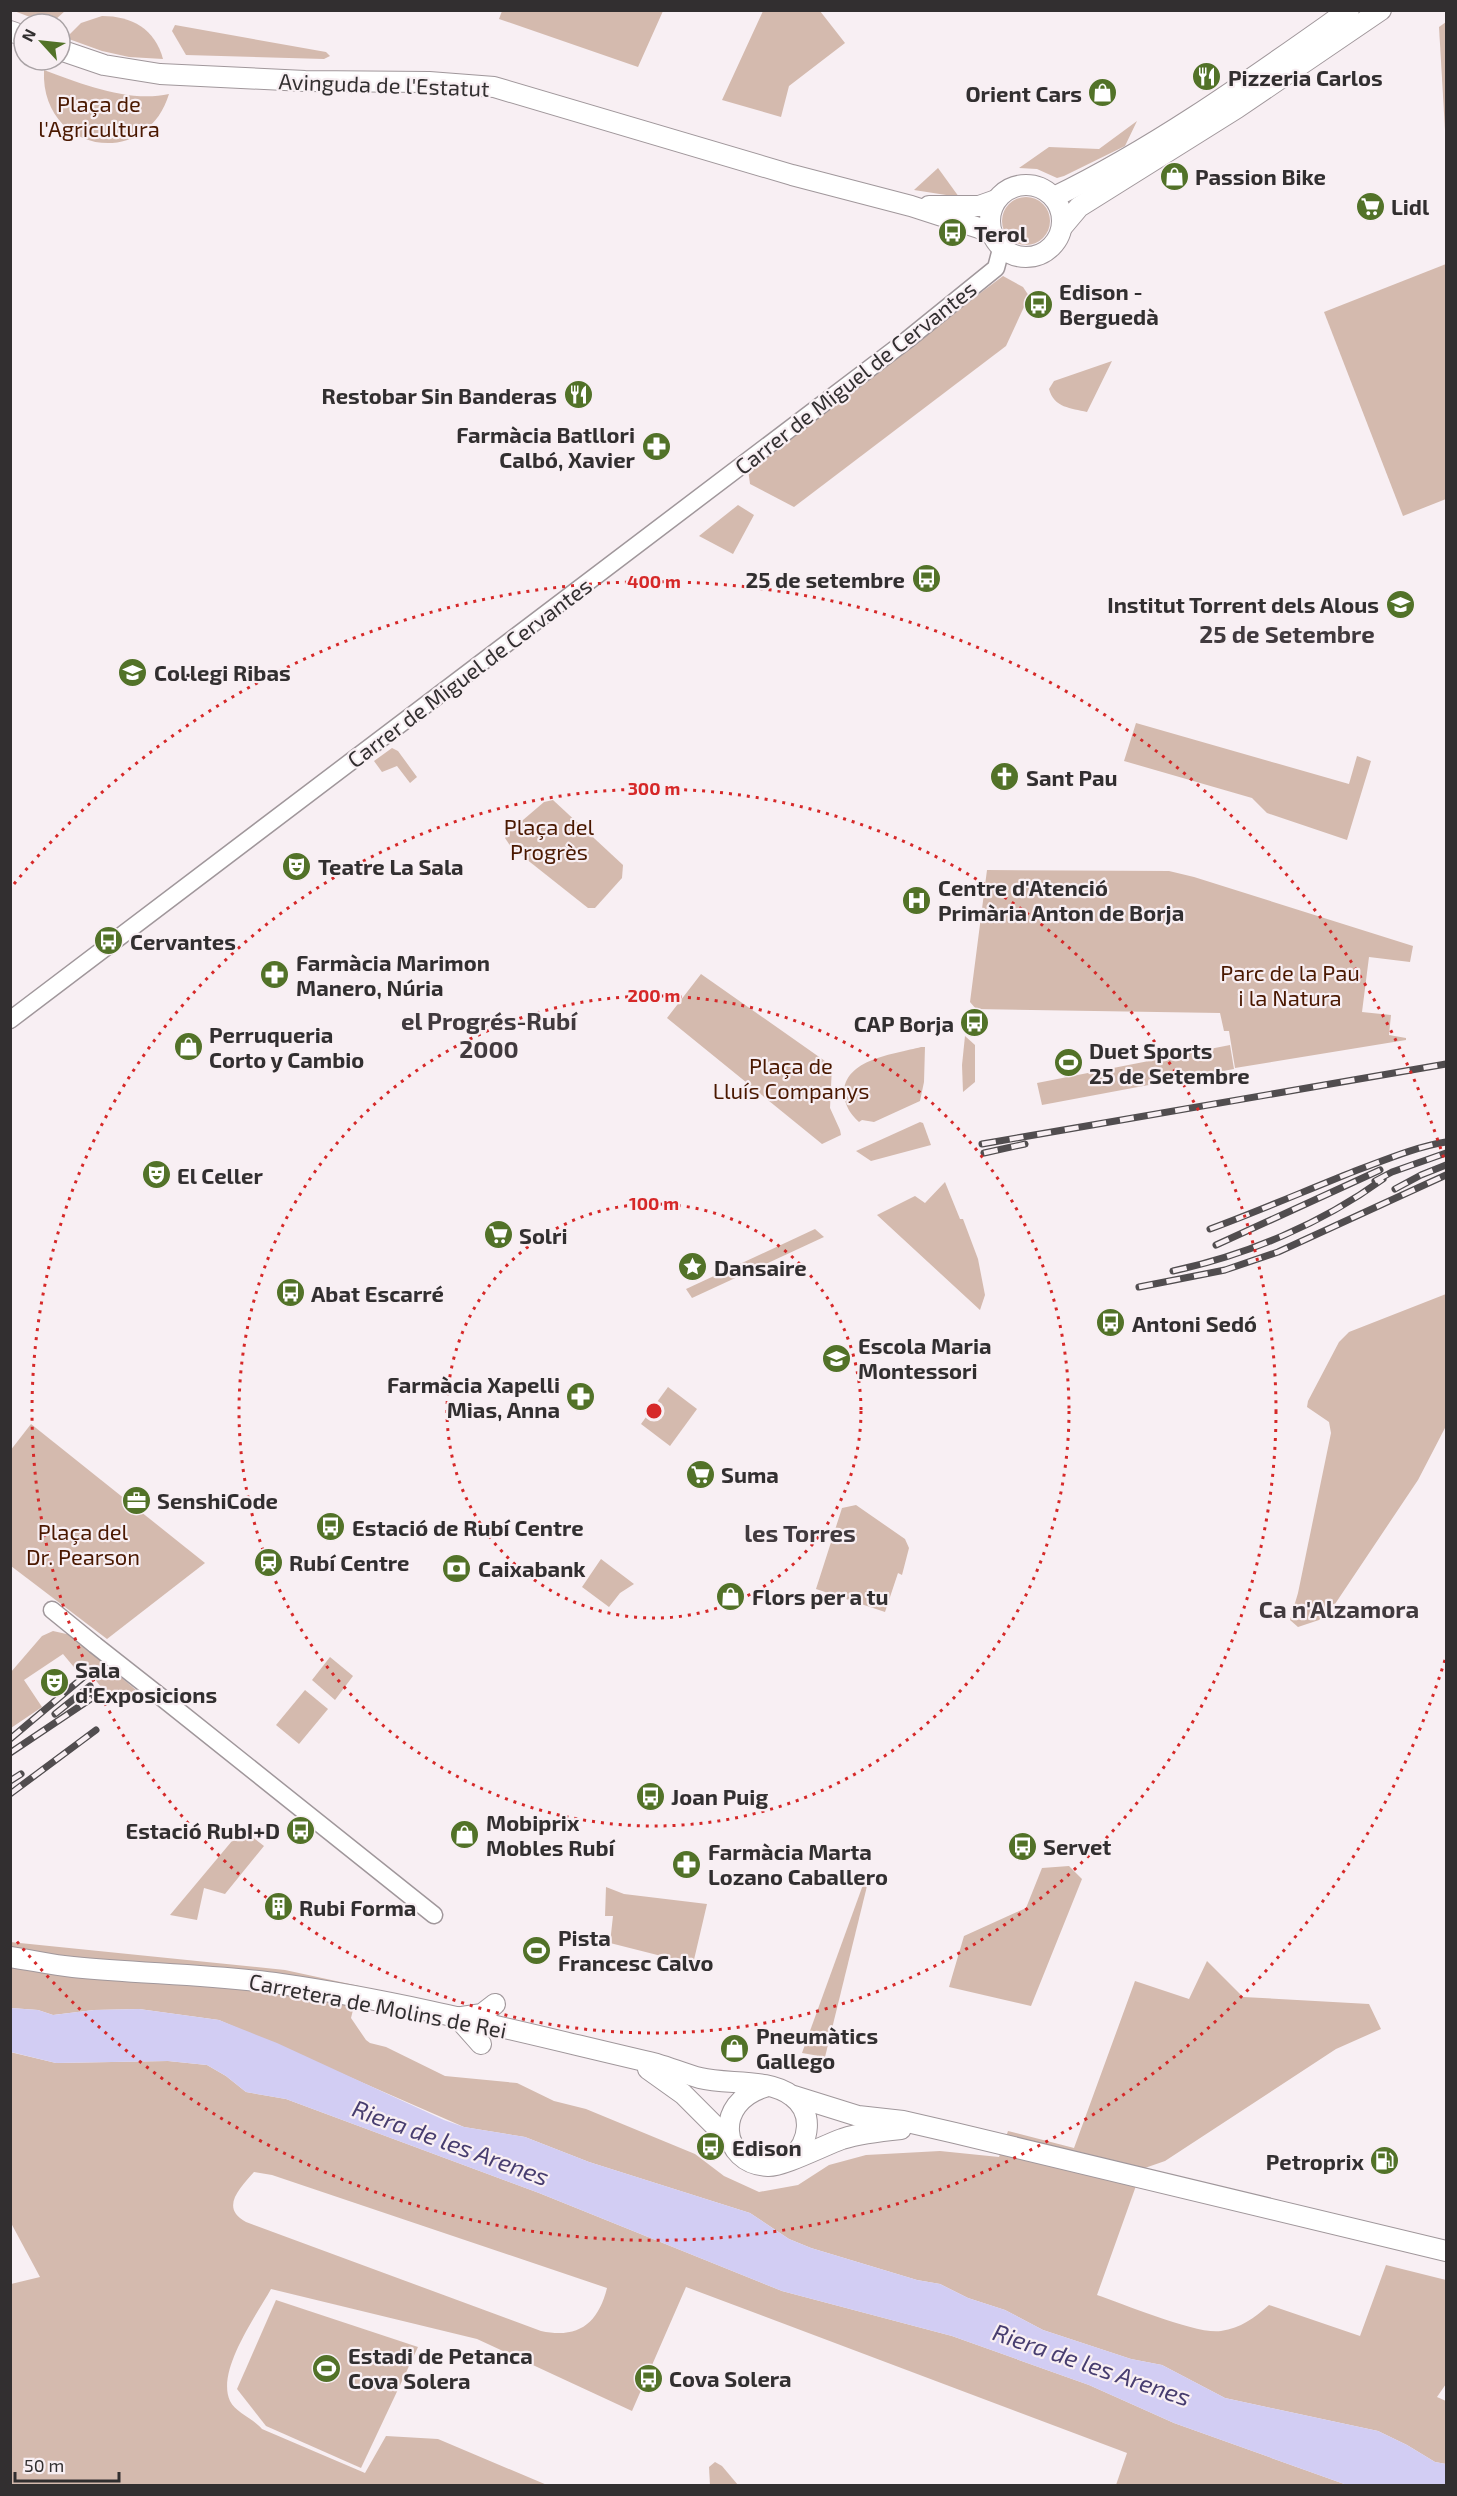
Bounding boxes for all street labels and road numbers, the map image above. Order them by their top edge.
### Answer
street label: Avinguda de l'Estatut [278,67,490,101]
street label: Carrer de Miguel de Cervantes [729,275,981,479]
street label: Carrer de Miguel de Cervantes [342,572,596,772]
street label: Carretera de Molins de Rei [247,1967,509,2043]

